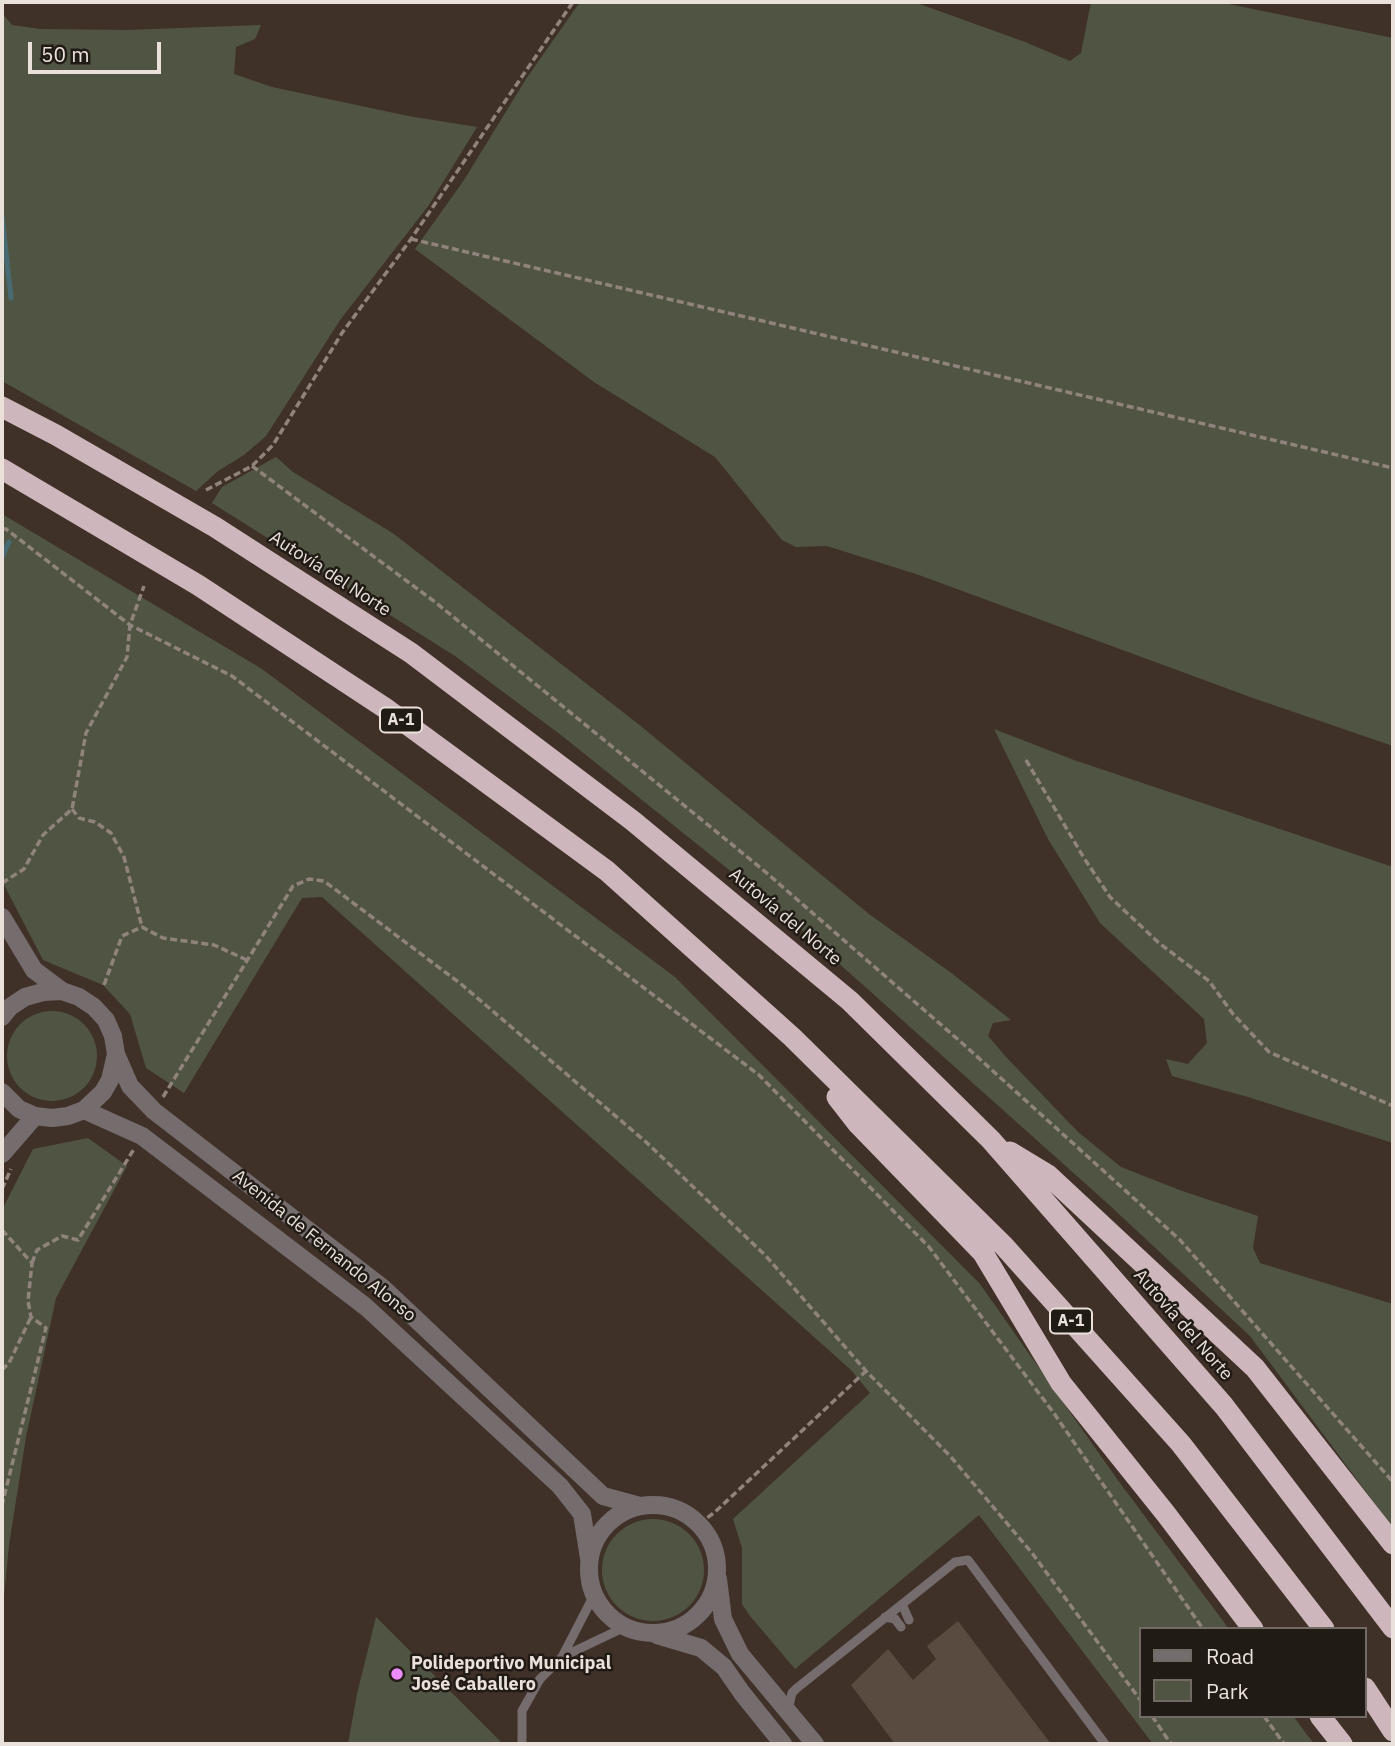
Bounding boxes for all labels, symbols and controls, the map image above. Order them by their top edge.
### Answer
scale bar [32,28,164,72]
text: 50 m [41,40,90,68]
street label: Autovía del Norte [265,527,395,621]
road number: A-1 [380,708,422,733]
street label: Autovía del Norte [724,864,846,970]
street label: Avenida de Fernando Alonso [228,1165,420,1327]
street label: Autovía del Norte [1129,1265,1237,1385]
road number: A-1 [1050,1308,1092,1334]
legend [1140,1627,1367,1718]
text: Road [1206,1642,1254,1670]
place label: Polideportivo Municipal José Caballero [411,1653,611,1696]
marker: Polideportivo Municipal José Caballero [389,1666,405,1682]
text: Park [1206,1677,1249,1705]

